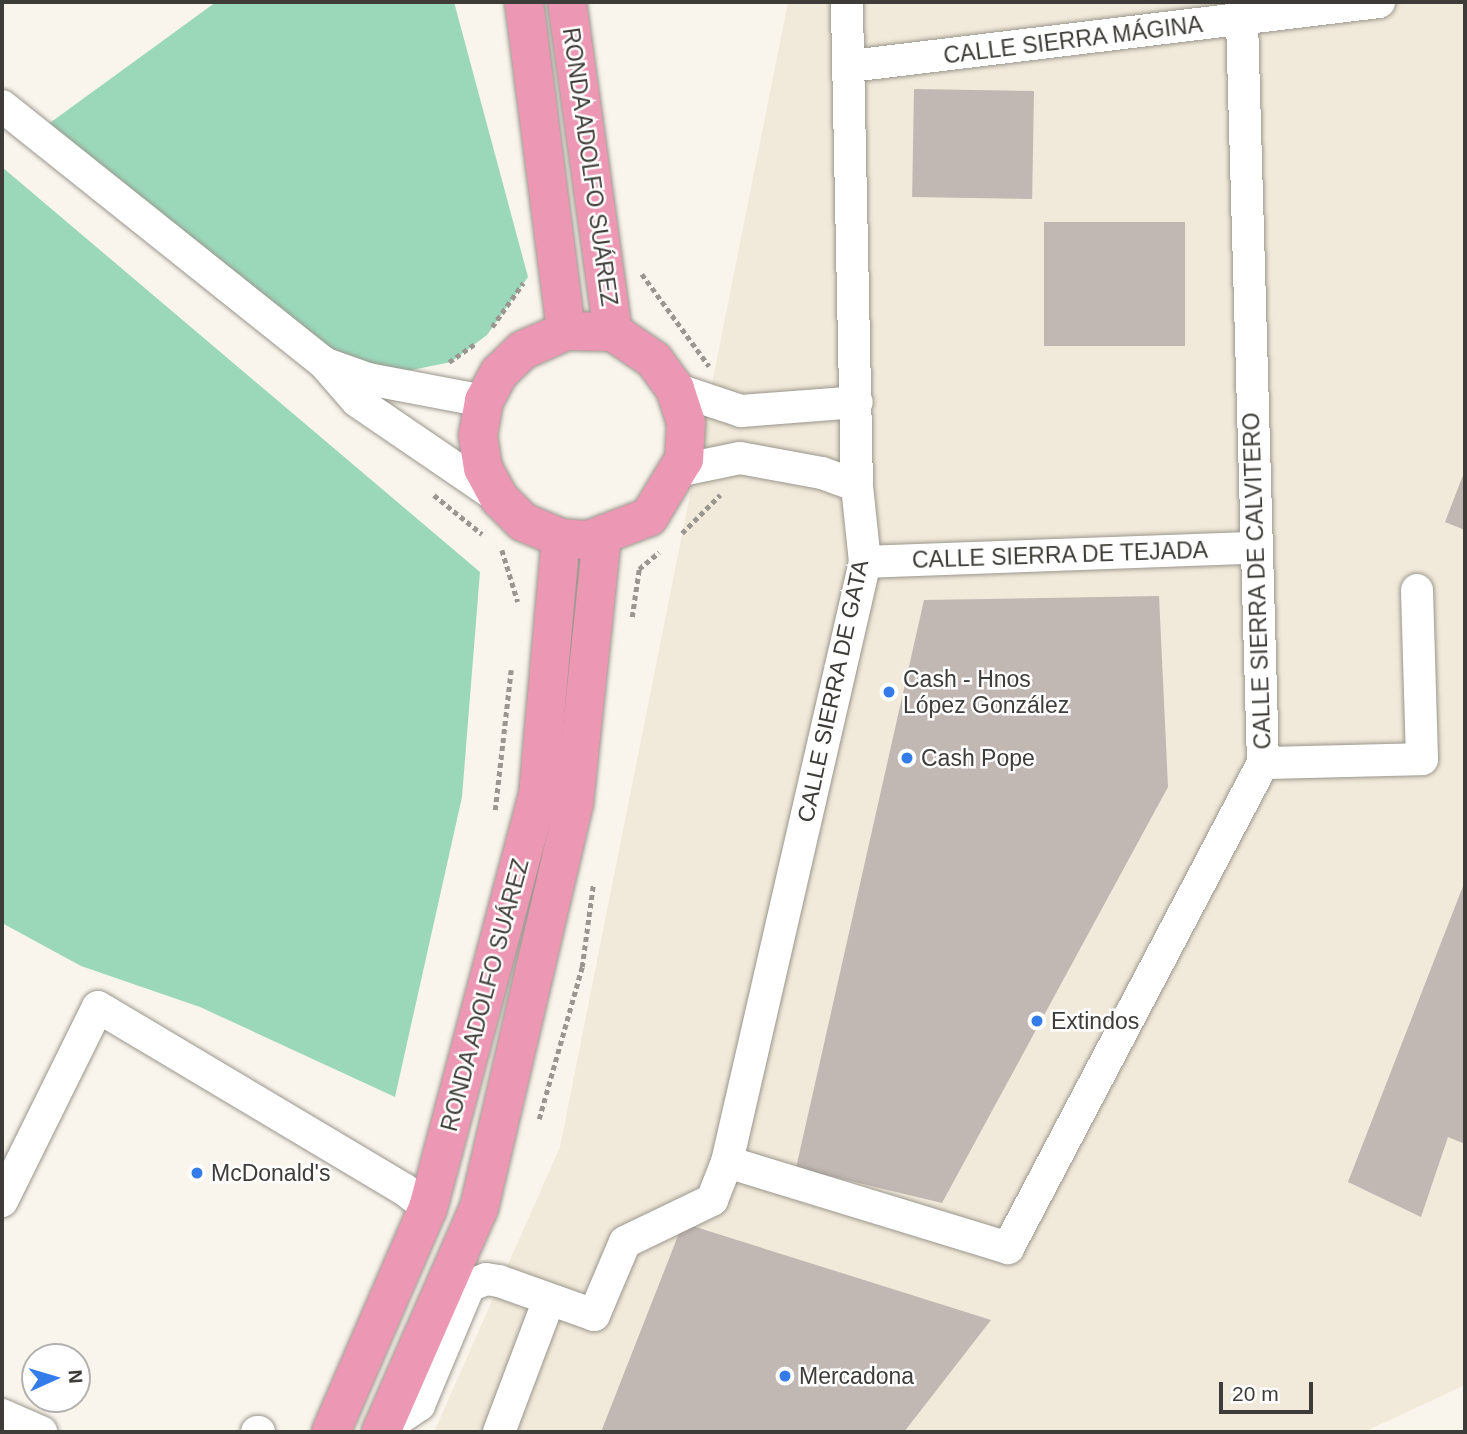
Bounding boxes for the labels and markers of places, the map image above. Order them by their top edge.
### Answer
place label: Cash - Hnos López González [903,665,1069,719]
marker: Cash - Hnos López González [881,684,897,700]
place label: Cash Pope [921,744,1035,772]
marker: Cash Pope [899,750,915,766]
place label: Extindos [1051,1007,1139,1035]
marker: Extindos [1029,1013,1045,1029]
place label: McDonald's [211,1159,330,1187]
marker: McDonald's [189,1165,205,1181]
place label: Mercadona [799,1362,914,1390]
marker: Mercadona [777,1368,793,1384]

